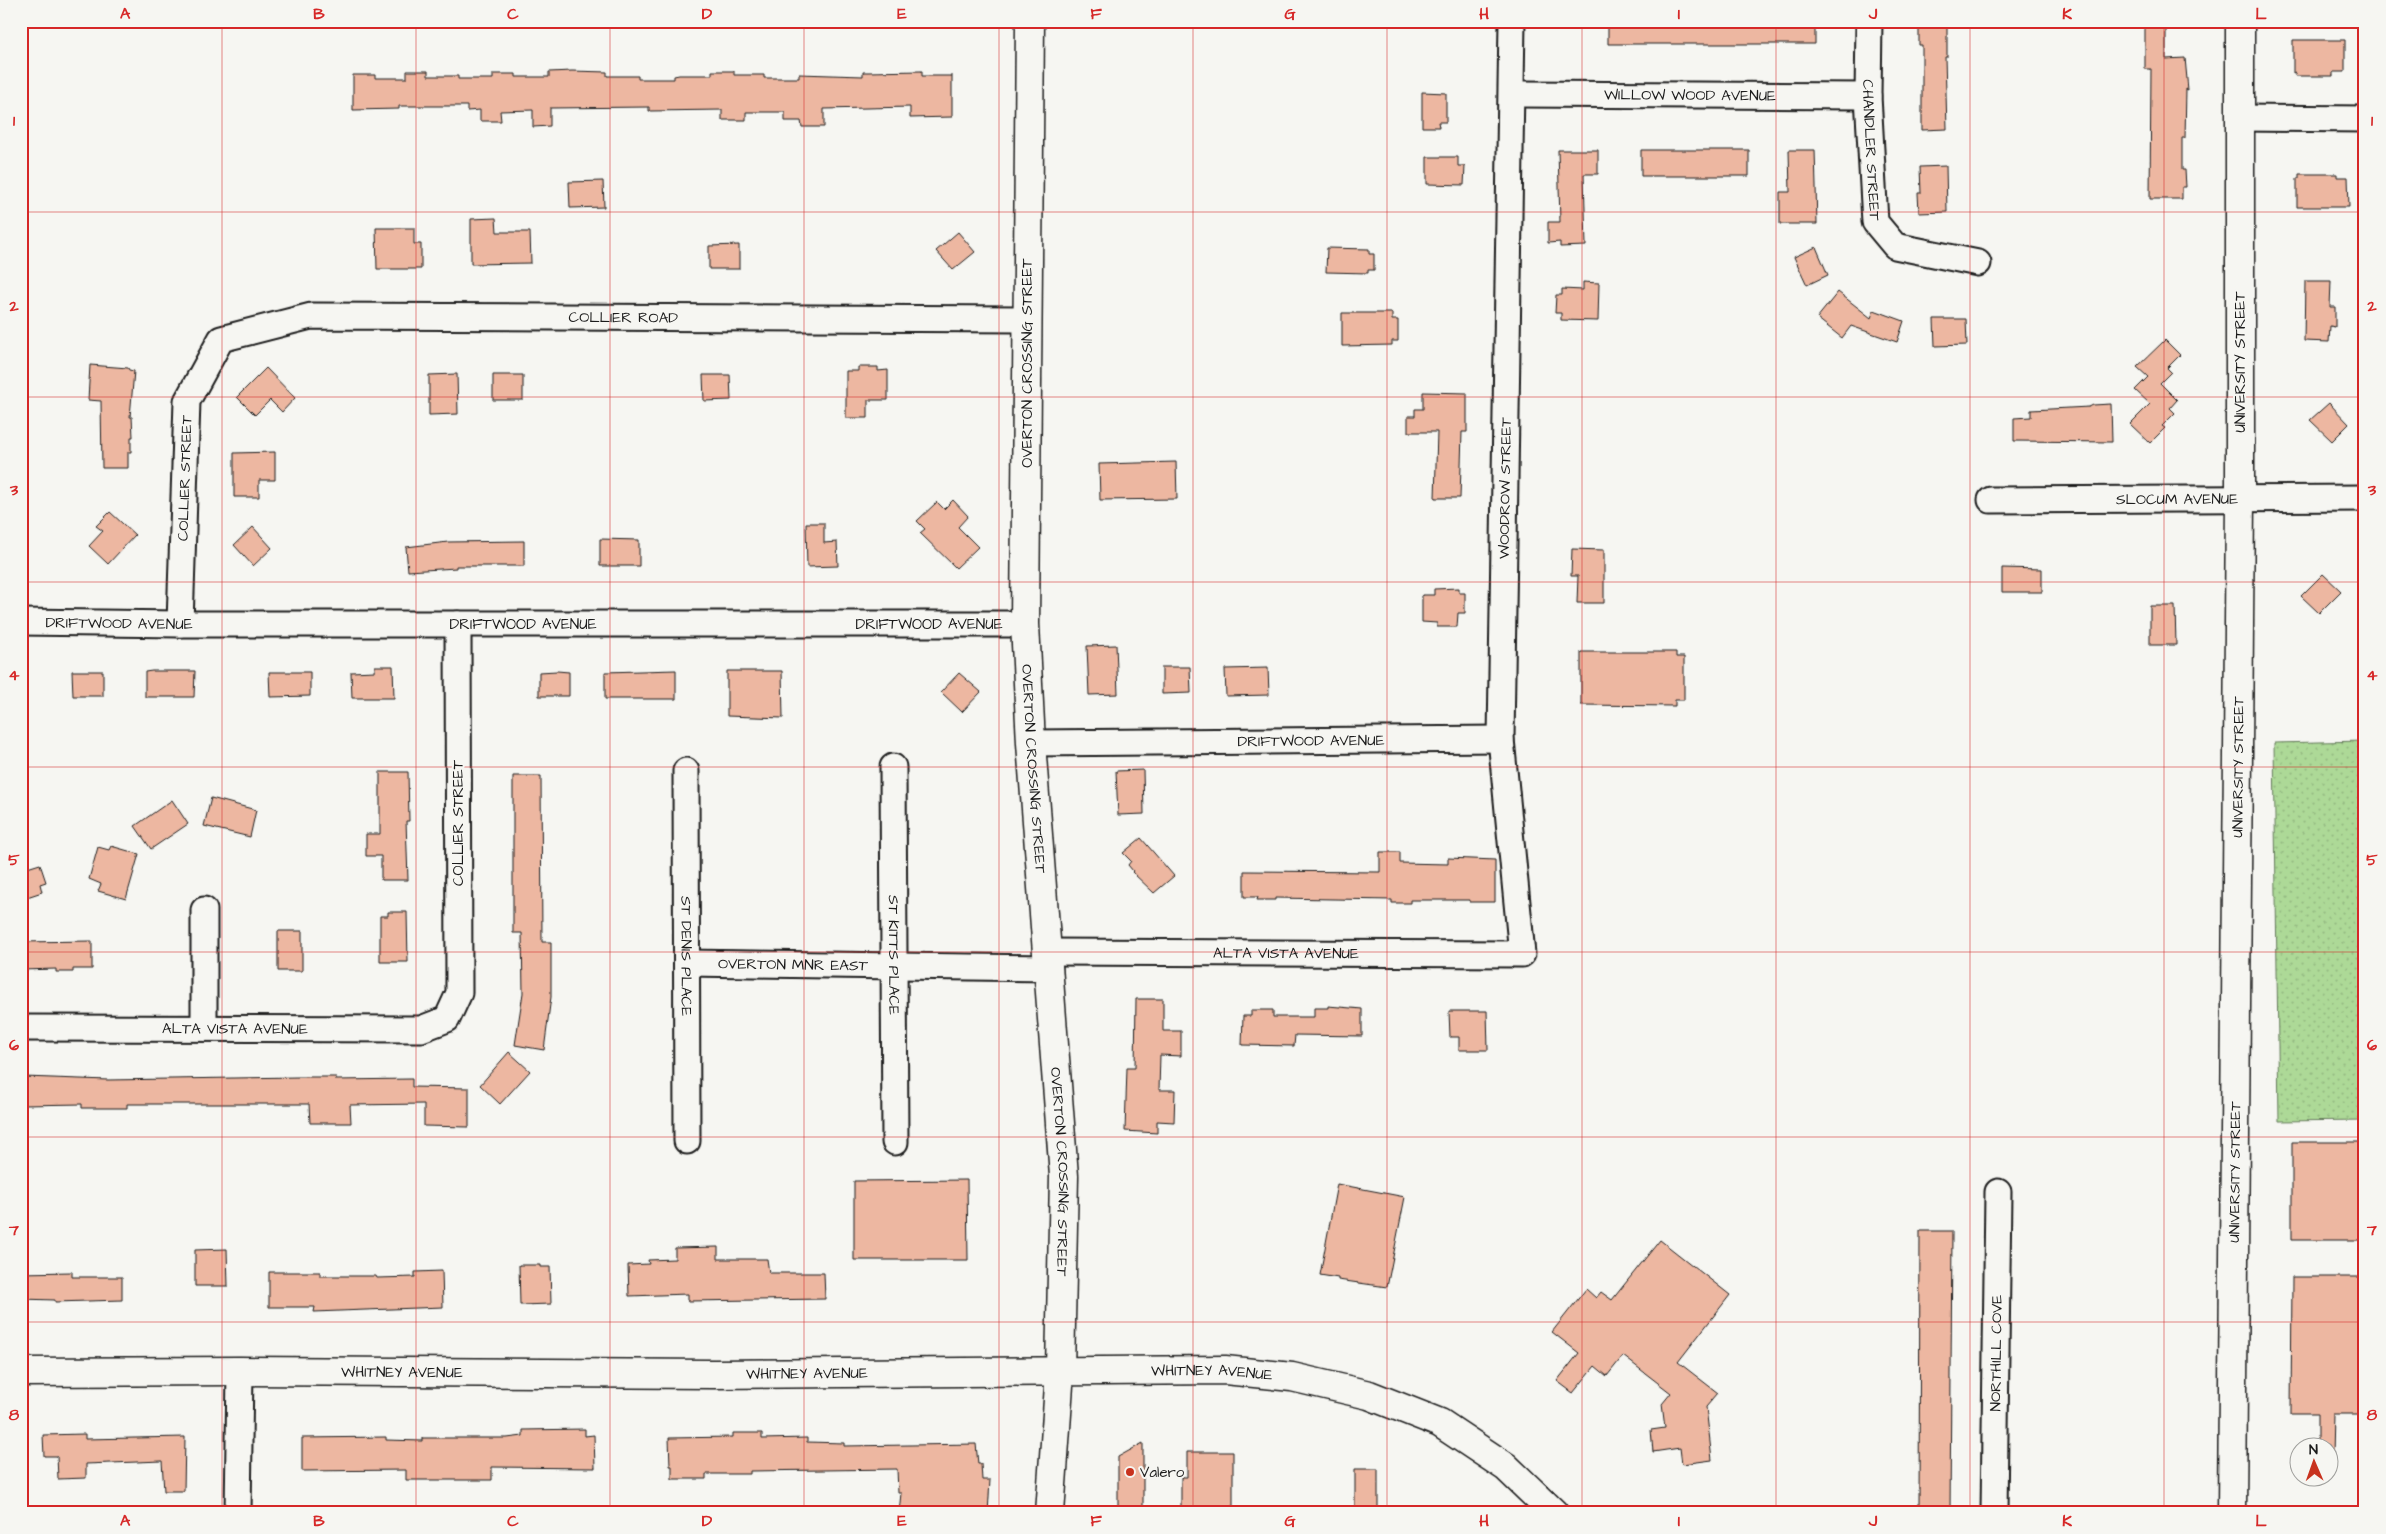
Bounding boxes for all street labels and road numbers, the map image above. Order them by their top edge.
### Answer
street label: CHANDLER STREET [1857,79,1885,222]
street label: WILLOW WOOD AVENUE [1604,84,1776,106]
street label: OVERTON CROSSING STREET [1017,258,1038,468]
street label: UNIVERSITY STREET [2230,291,2251,433]
street label: COLLIER ROAD [569,307,678,328]
street label: COLLIER STREET [172,414,197,541]
street label: WOODROW STREET [1493,416,1516,559]
street label: SLOCUM AVENUE [2116,488,2238,510]
street label: DRIFTWOOD AVENUE [45,612,193,635]
street label: DRIFTWOOD AVENUE [449,614,597,635]
street label: DRIFTWOOD AVENUE [855,614,1003,635]
street label: OVERTON CROSSING STREET [1017,664,1051,875]
street label: UNIVERSITY STREET [2227,696,2249,838]
street label: DRIFTWOOD AVENUE [1237,729,1385,752]
street label: COLLIER STREET [448,759,469,886]
street label: ST KITTS PLACE [883,895,905,1015]
street label: ST DENIS PLACE [676,896,697,1016]
street label: ALTA VISTA AVENUE [1213,942,1359,964]
street label: OVERTON MNR EAST [718,953,869,976]
street label: ALTA VISTA AVENUE [162,1018,308,1039]
street label: OVERTON CROSSING STREET [1045,1066,1075,1277]
street label: UNIVERSITY STREET [2224,1101,2246,1243]
street label: NORTHILL COVE [1985,1294,2007,1411]
street label: WHITNEY AVENUE [1151,1359,1274,1385]
street label: WHITNEY AVENUE [341,1361,463,1383]
street label: WHITNEY AVENUE [746,1362,868,1384]

